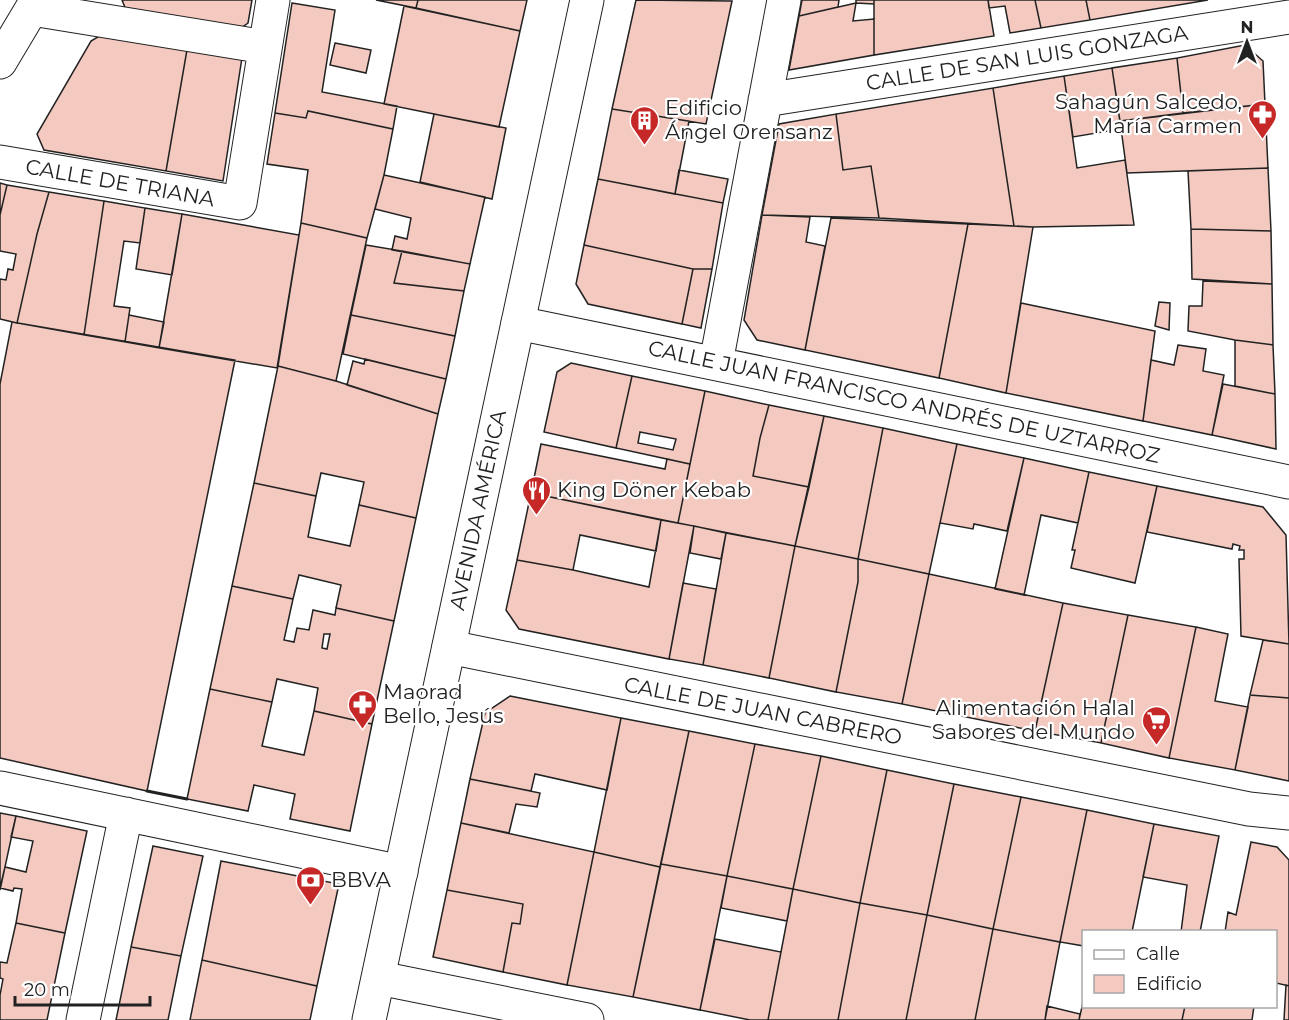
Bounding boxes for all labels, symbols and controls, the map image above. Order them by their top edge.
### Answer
north arrow [1217,12,1277,72]
text: N [1241,18,1253,37]
street label: CALLE DE SAN LUIS GONZAGA [864,20,1191,95]
place label: Sahagún Salcedo, María Carmen [1055,89,1242,138]
place label: Edificio Ángel Orensanz [665,95,833,144]
pharmacy icon: Sahagún Salcedo, María Carmen [1247,98,1279,140]
building icon: Edificio Ángel Orensanz [628,104,660,146]
street label: CALLE DE TRIANA [24,154,217,212]
street label: CALLE JUAN FRANCISCO ANDRÉS DE UZTARROZ [646,335,1162,468]
street label: AVENIDA AMÉRICA [444,407,511,612]
restaurant icon: King Döner Kebab [520,474,552,516]
place label: King Döner Kebab [557,477,751,502]
street label: CALLE DE JUAN CABRERO [622,671,904,750]
place label: Maorad Bello, Jesús [383,679,503,728]
pharmacy icon: Maorad Bello, Jesús [346,688,378,730]
place label: Alimentación Halal Sabores del Mundo [932,695,1135,744]
supermarket icon: Alimentación Halal Sabores del Mundo [1140,704,1172,746]
bank icon: BBVA [294,864,326,906]
place label: BBVA [331,867,392,892]
legend [1082,930,1277,1008]
text: Calle [1136,943,1180,965]
scale bar [15,969,150,1007]
text: Edificio [1136,973,1202,995]
text: 20 m [24,979,70,1001]

